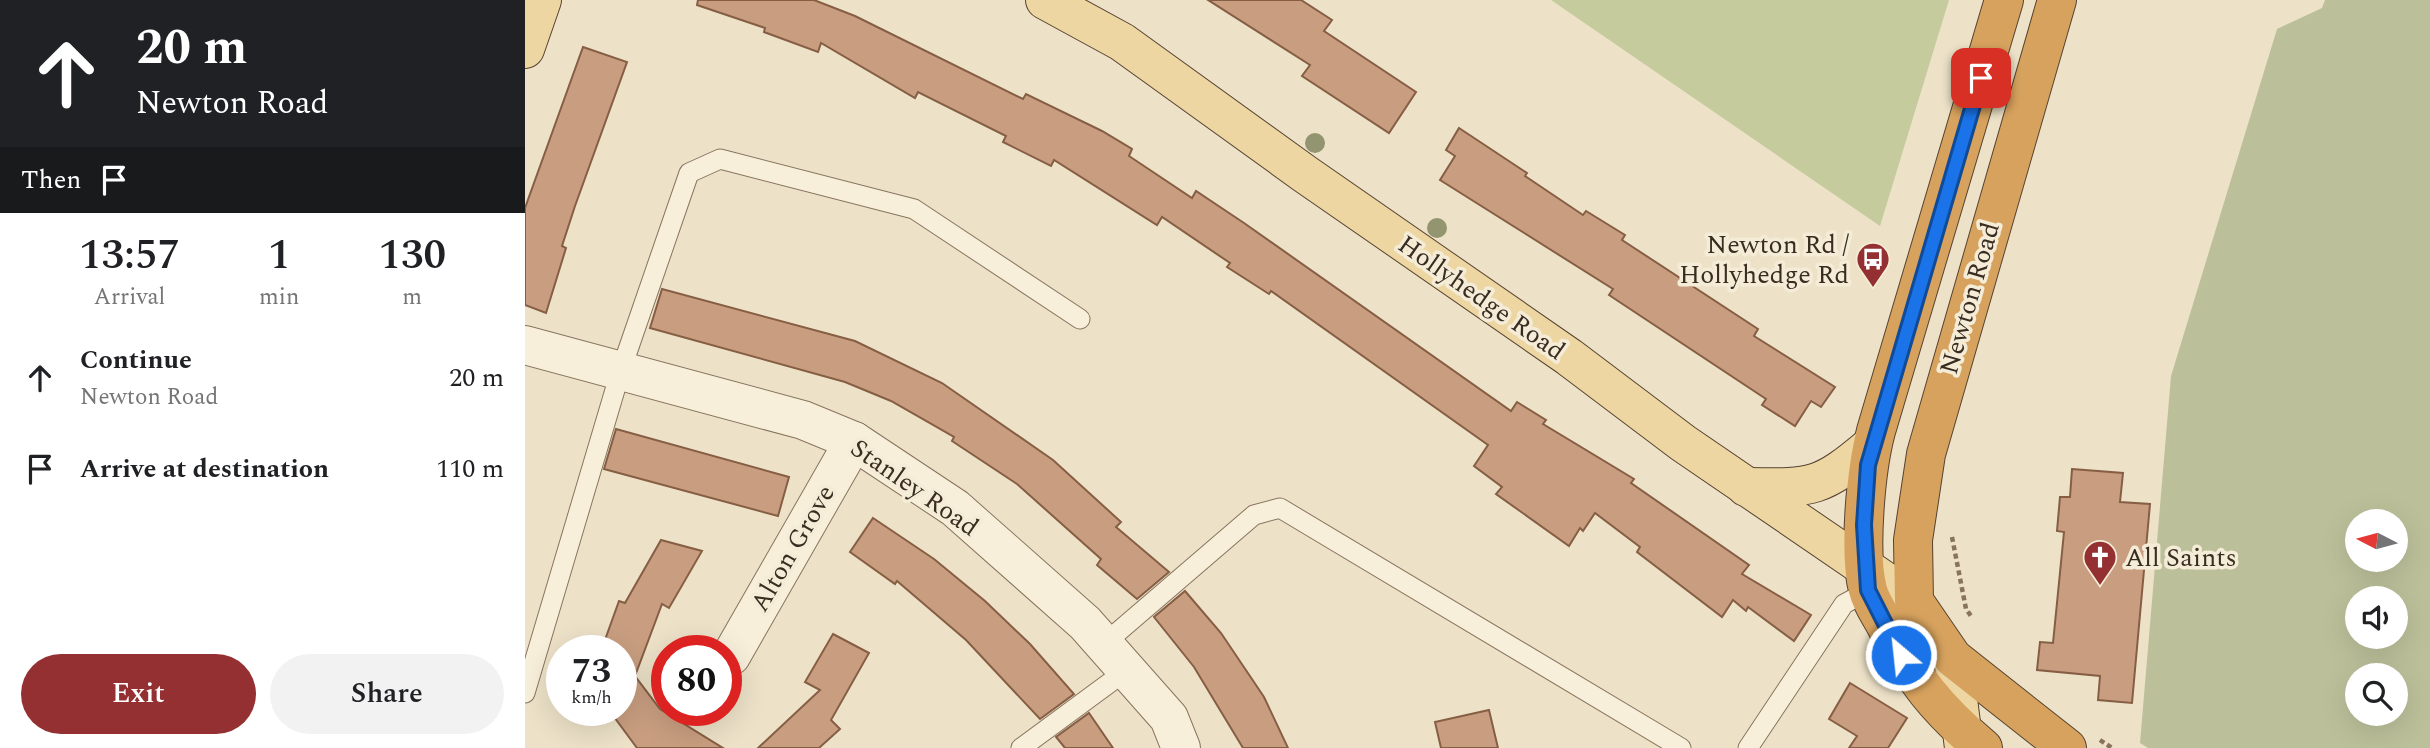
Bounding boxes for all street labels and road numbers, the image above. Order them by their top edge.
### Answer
street label: Newton Road [1929,218,2011,379]
street label: Hollyhedge Road [1389,225,1573,371]
street label: Stanley Road [842,429,987,547]
street label: Alton Grove [740,477,845,620]

